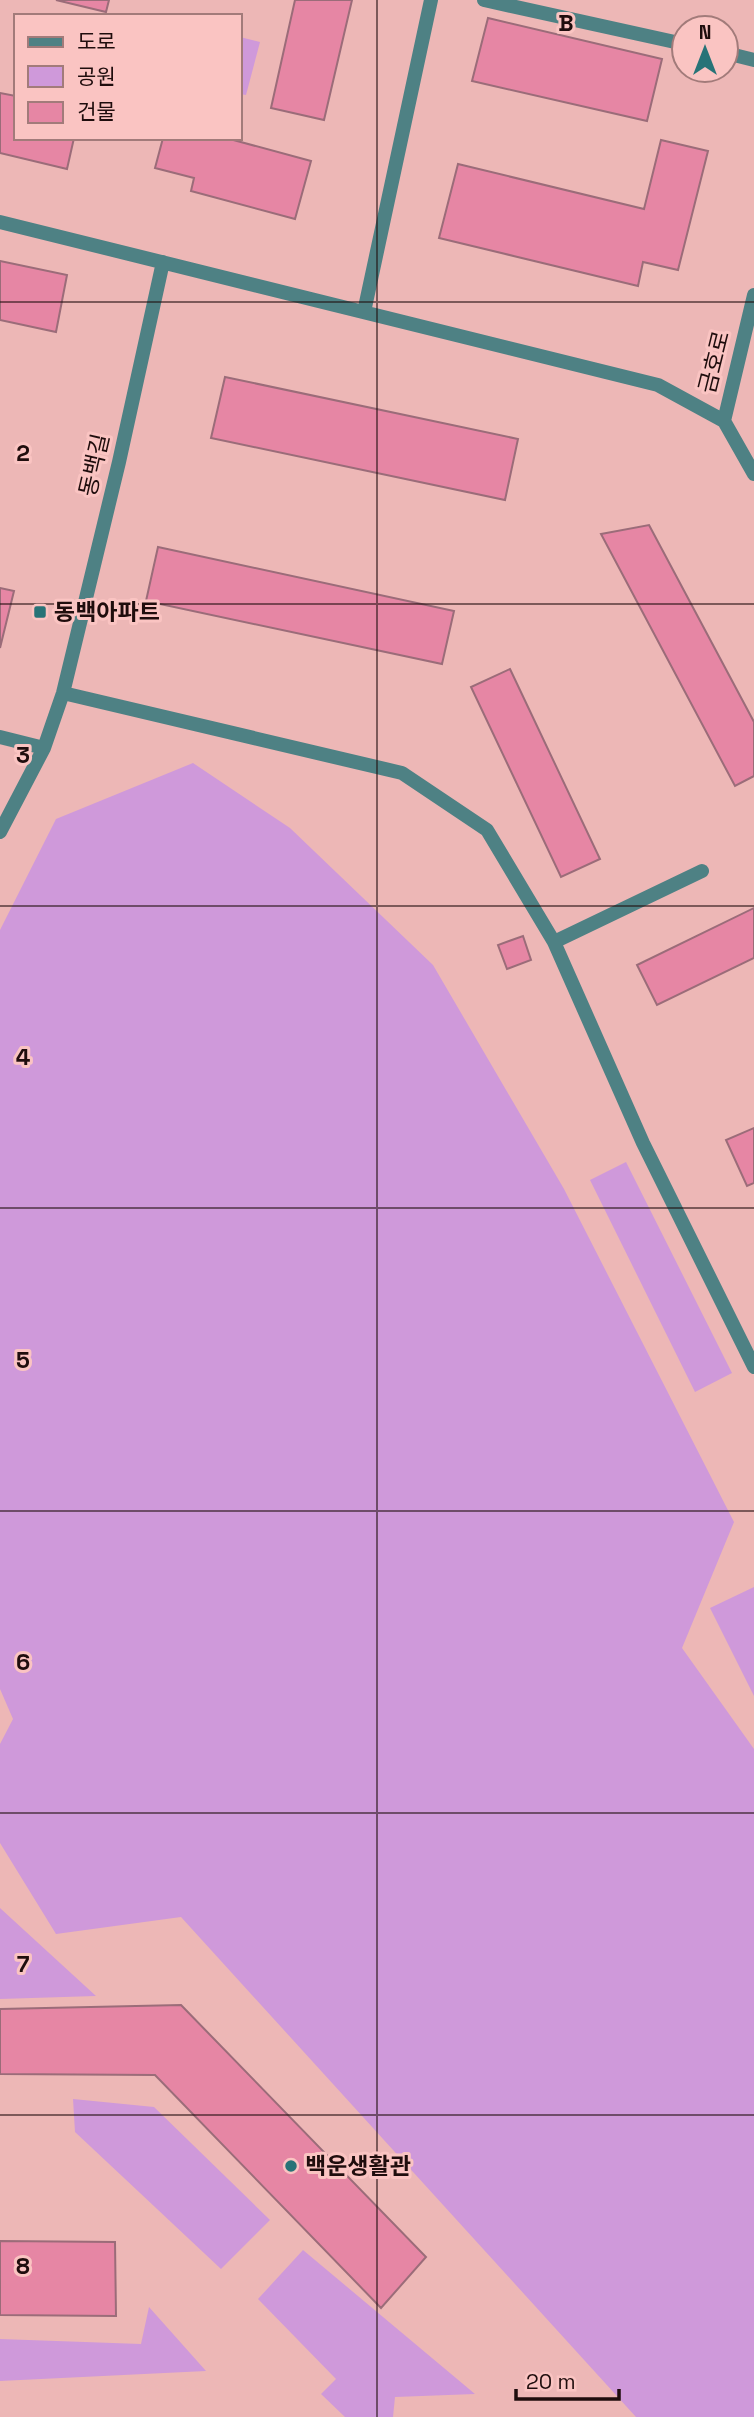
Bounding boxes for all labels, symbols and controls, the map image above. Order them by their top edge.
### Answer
text: B [558,8,574,38]
legend [14,14,242,140]
north arrow [670,14,740,84]
text: N [699,20,711,45]
text: 도로 [77,28,116,55]
text: 공원 [77,63,116,90]
text: 건물 [77,98,116,125]
street label: 금호로 [692,328,736,396]
street label: 동백길 [72,431,116,499]
text: 2 [16,438,30,468]
place label: 동백아파트 [54,597,160,627]
marker: 동백아파트 [32,604,48,620]
text: 3 [16,740,30,770]
text: 4 [16,1042,31,1072]
text: 5 [16,1345,30,1375]
text: 6 [16,1647,30,1677]
text: 7 [17,1949,30,1979]
place label: 백운생활관 [305,2151,411,2181]
marker: 백운생활관 [283,2158,299,2174]
text: 8 [16,2251,30,2281]
scale bar [516,2358,619,2402]
text: 20 m [526,2368,576,2395]

